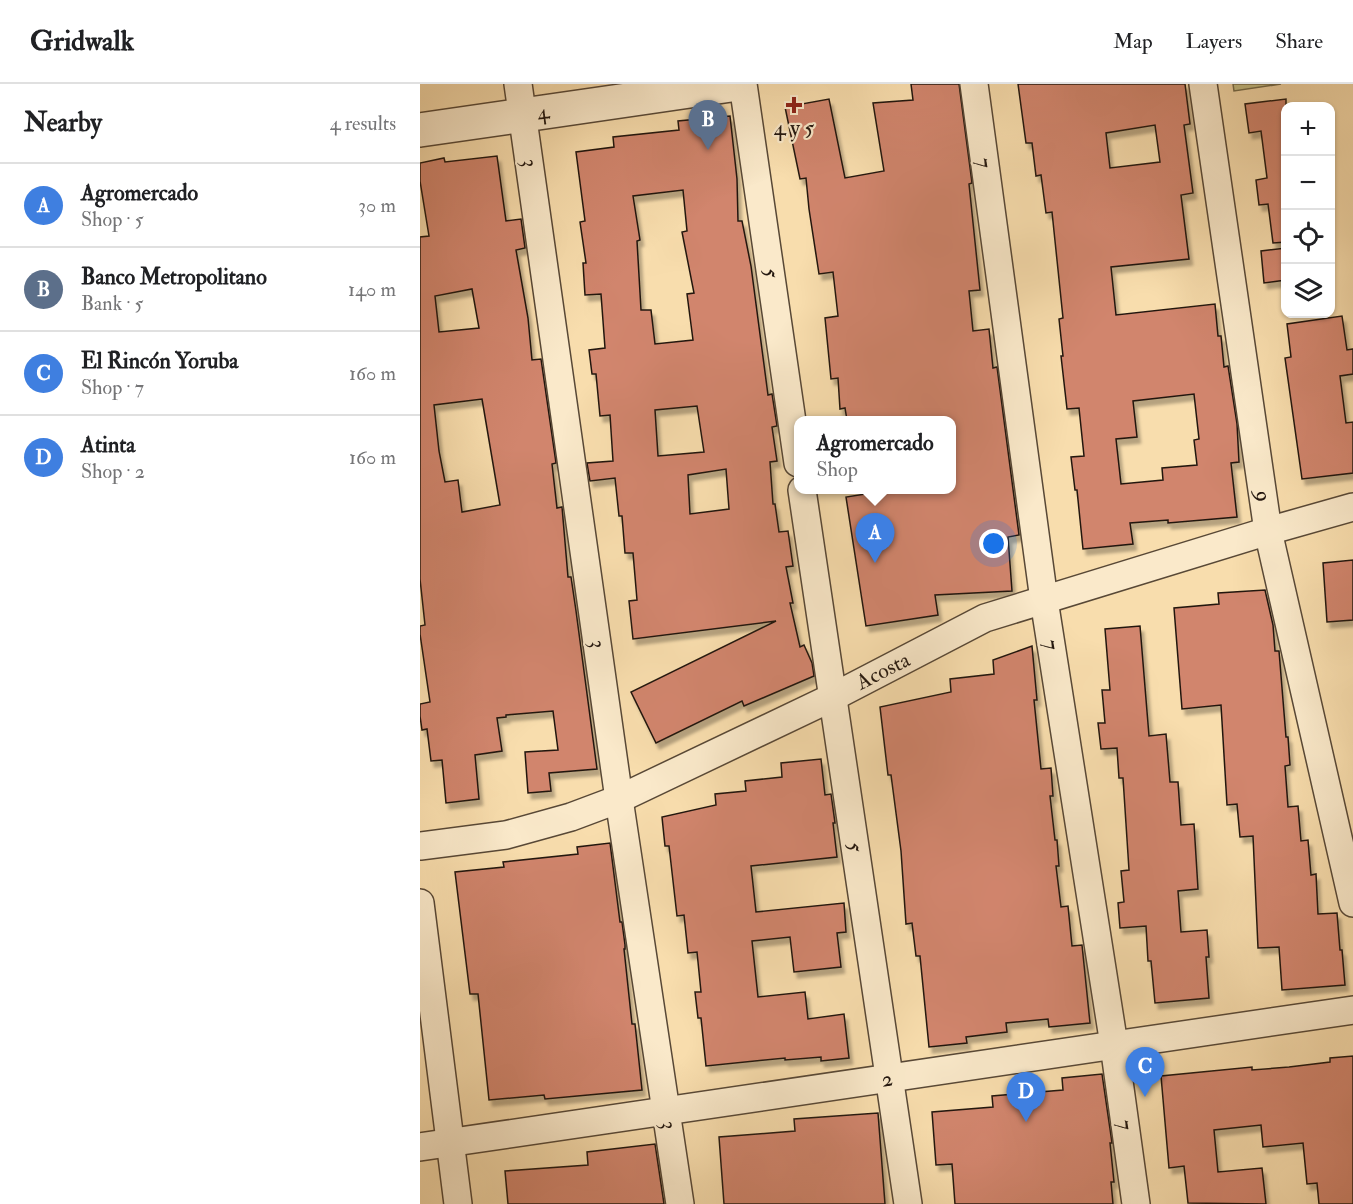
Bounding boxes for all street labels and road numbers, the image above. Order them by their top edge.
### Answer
street label: 4 [535,97,552,127]
street label: 7 [969,156,999,170]
street label: 3 [516,157,544,169]
street label: 5 [756,266,786,280]
street label: 9 [1248,486,1278,504]
street label: 3 [584,638,612,650]
street label: 7 [1036,638,1066,652]
street label: Acosta [850,645,916,697]
street label: 5 [840,840,870,854]
street label: 2 [880,1064,894,1094]
street label: 7 [1110,1118,1140,1132]
street label: 3 [655,1119,683,1131]

